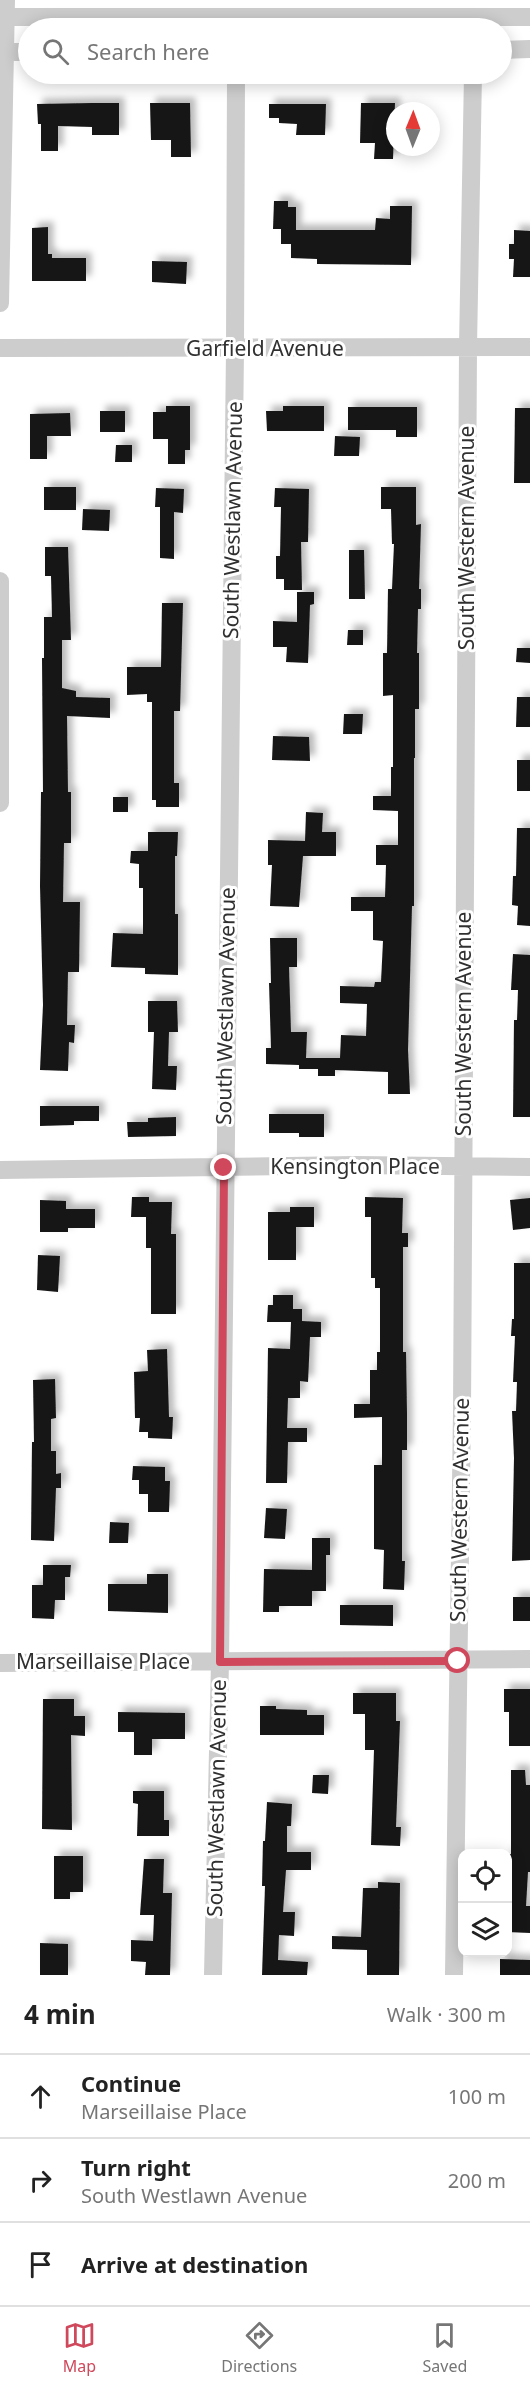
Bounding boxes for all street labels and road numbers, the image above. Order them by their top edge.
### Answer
street label: Garfield Avenue [186,334,344,362]
street label: South Westlawn Avenue [216,401,248,639]
street label: South Western Avenue [452,426,480,650]
street label: South Westlawn Avenue [209,887,241,1125]
street label: South Western Avenue [449,912,477,1136]
street label: Kensington Place [270,1152,440,1180]
street label: South Western Avenue [443,1397,475,1622]
street label: Marseillaise Place [16,1647,190,1675]
street label: South Westlawn Avenue [200,1679,232,1917]

